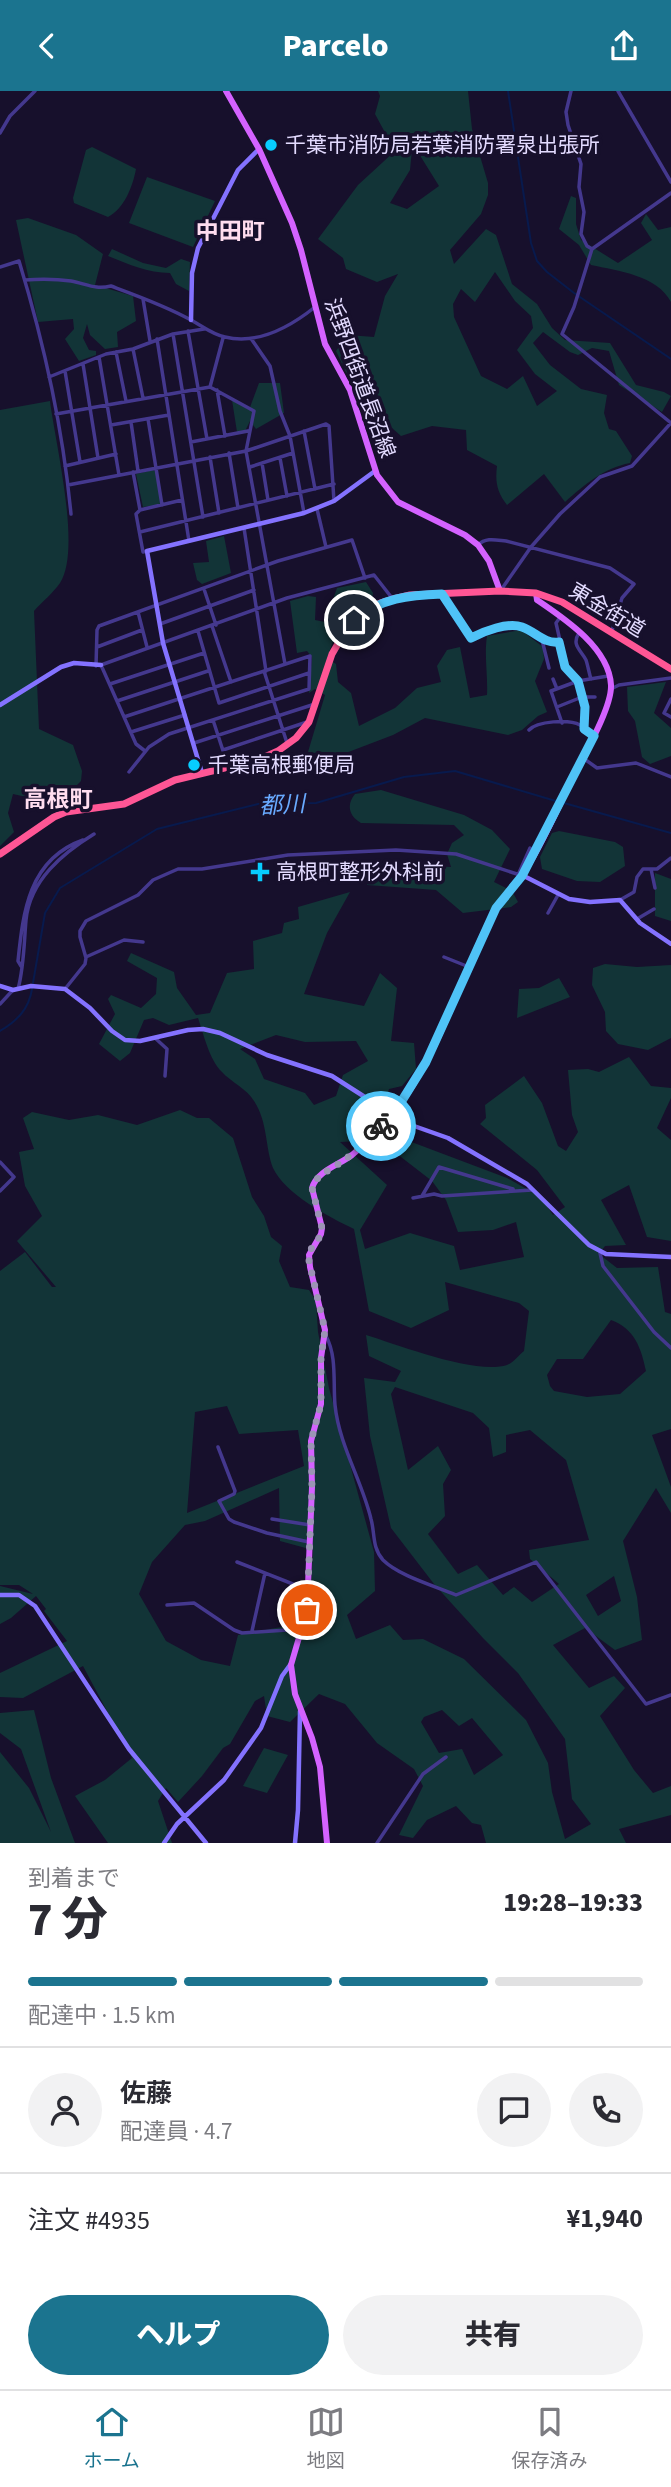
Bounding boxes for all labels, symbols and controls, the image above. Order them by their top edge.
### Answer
text: Parcelo [282,23,389,69]
icon: back [28,27,66,65]
icon: share [605,27,643,65]
place label: 千葉市消防局若葉消防署泉出張所 [285,130,600,160]
marker: 千葉市消防局若葉消防署泉出張所 [263,137,279,153]
district label: 中田町 [196,215,265,248]
street label: 浜野四街道長沼線 [317,294,403,462]
street label: 東金街道 [563,576,651,644]
pin [324,590,384,650]
icon: home [335,601,373,639]
place label: 千葉高根郵便局 [208,750,355,780]
marker: 千葉高根郵便局 [186,757,202,773]
district label: 高根町 [24,783,93,816]
water label: 都川 [258,787,309,823]
place label: 高根町整形外科前 [276,857,444,887]
marker: 高根町整形外科前 [250,862,270,882]
courier [346,1091,416,1161]
icon: bike [362,1107,400,1145]
pin [277,1580,337,1640]
icon: bag [288,1591,326,1629]
text: 到着まで [28,1862,120,1895]
text: 19:28–19:33 [503,1884,643,1921]
text: 7 分 [28,1888,108,1953]
text: 配達中 · 1.5 km [28,1999,176,2032]
button: person [28,2073,102,2147]
button: chat [477,2073,551,2147]
button: phone [569,2073,643,2147]
text: 佐藤 [120,2075,172,2112]
text: 配達員 · 4.7 [120,2115,233,2148]
text: ¥1,940 [567,2200,643,2237]
text: 注文 #4935 [28,2202,150,2239]
button: ヘルプ [28,2295,329,2375]
button: 共有 [343,2295,643,2375]
tab: ホーム [83,2403,140,2475]
tab: 地図 [307,2403,345,2475]
tab: 保存済み [512,2403,588,2475]

